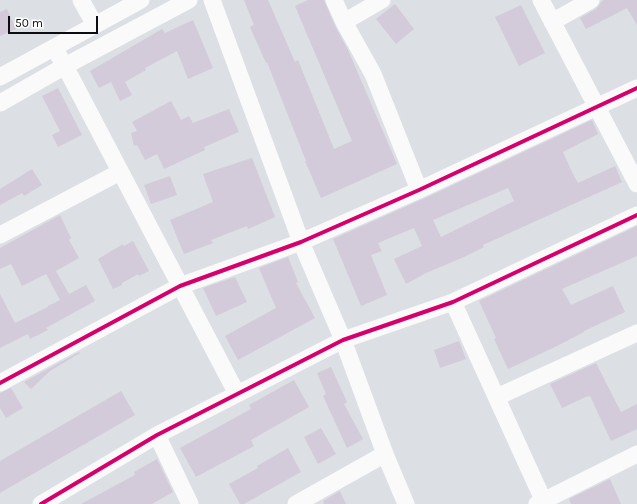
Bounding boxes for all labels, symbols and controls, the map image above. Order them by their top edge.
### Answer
scale bar [10,8,100,34]
text: 50 m [15,16,43,30]

